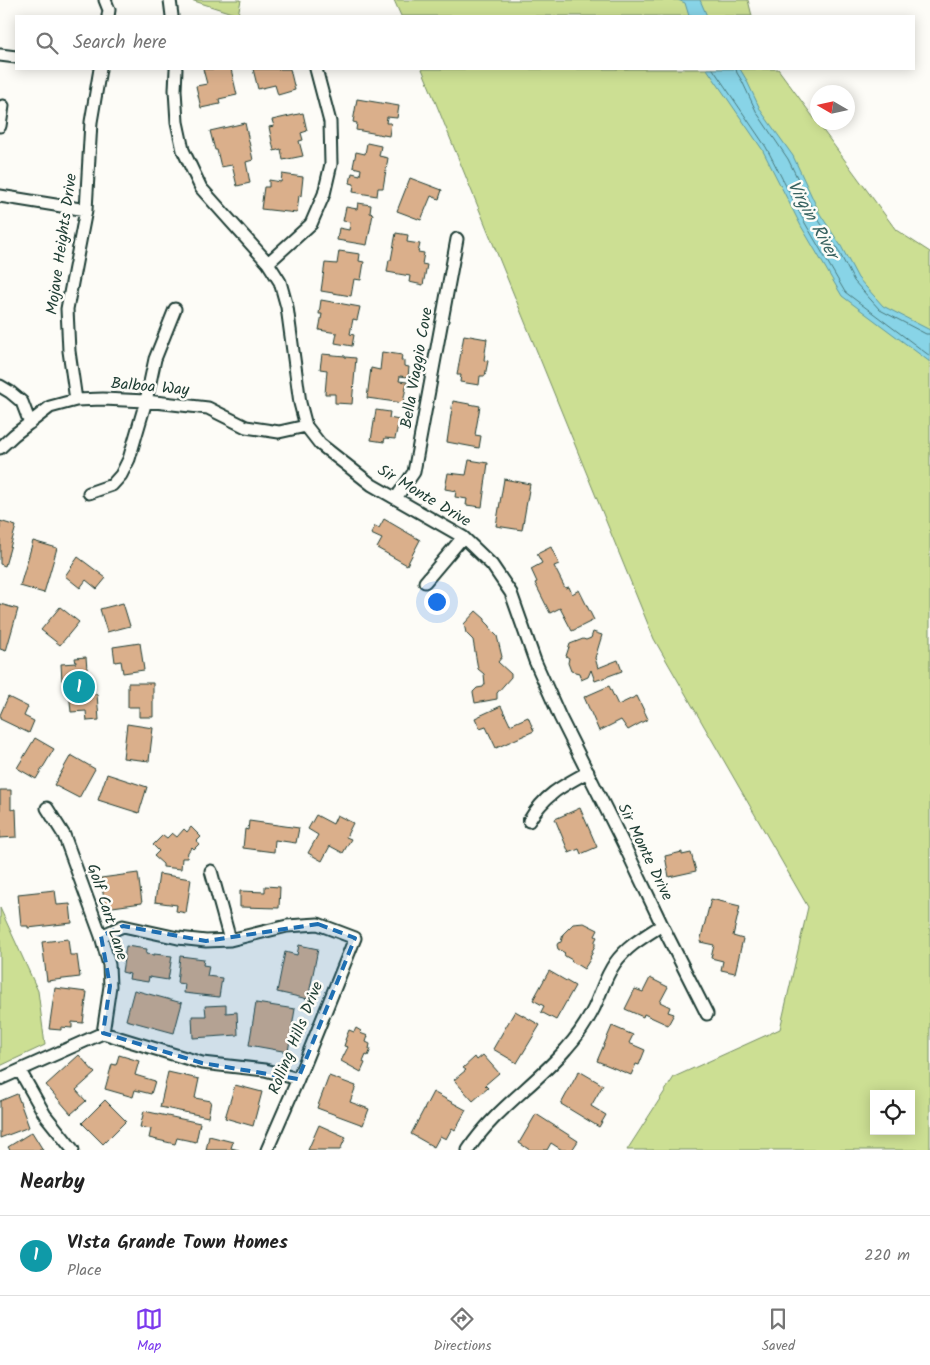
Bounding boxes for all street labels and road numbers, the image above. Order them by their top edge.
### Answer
street label: Mojave Heights Drive [40,172,84,316]
street label: Bella Viaggio Cove [394,306,440,430]
street label: Balboa Way [110,371,191,403]
street label: Sir Monte Drive [372,458,476,534]
street label: Sir Monte Drive [611,799,679,905]
street label: Golf Cart Lane [80,860,134,964]
street label: Rolling Hills Drive [262,978,330,1098]

